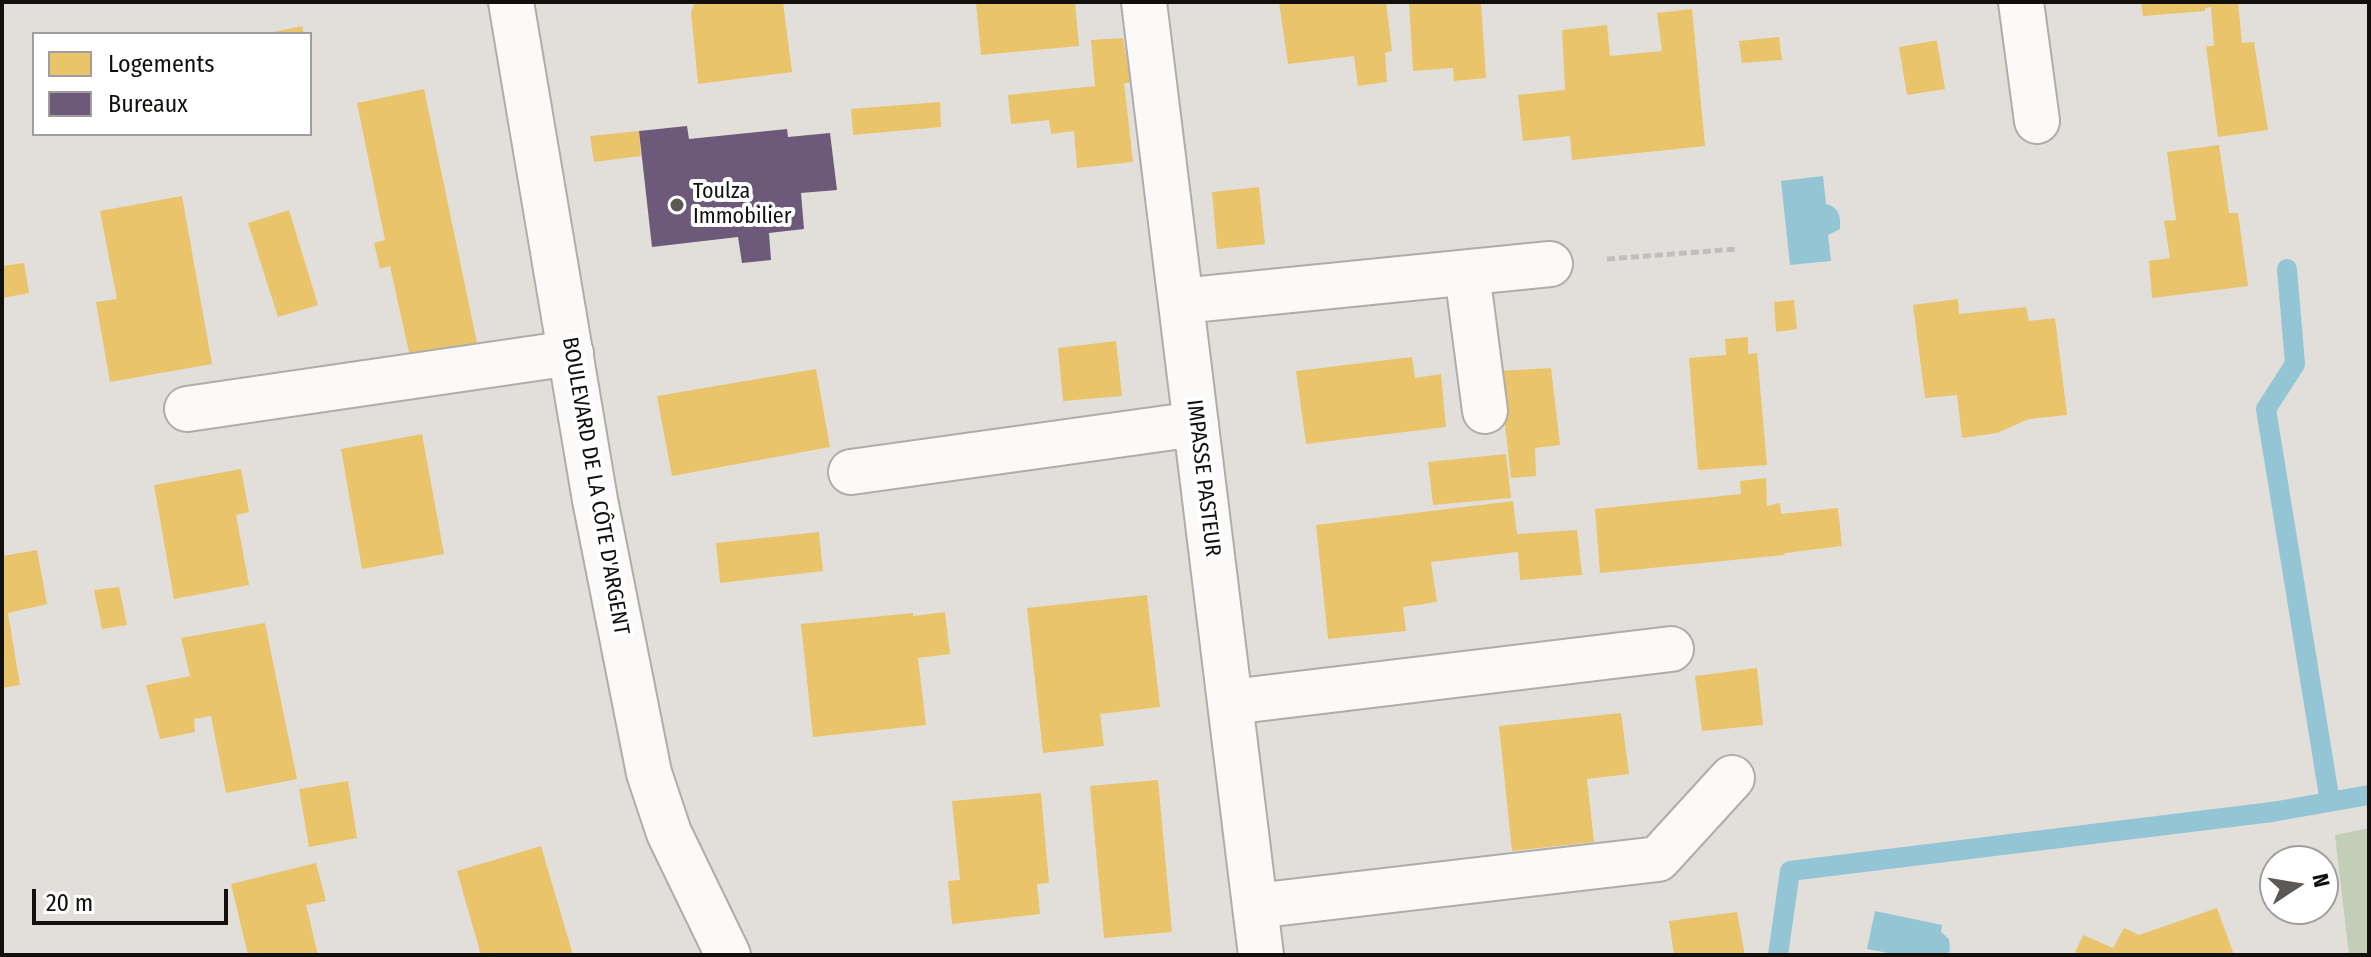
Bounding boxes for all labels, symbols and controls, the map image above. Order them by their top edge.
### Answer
legend [32,32,312,136]
text: Logements [108,50,215,78]
text: Bureaux [108,90,188,118]
place label: Toulza Immobilier [693,179,791,230]
marker: Toulza Immobilier [668,196,686,214]
street label: BOULEVARD DE LA CÔTE D'ARGENT [556,335,634,637]
street label: IMPASSE PASTEUR [1180,398,1226,558]
north arrow [2259,845,2339,925]
text: N [2306,871,2336,890]
scale bar [36,873,232,923]
text: 20 m [46,889,93,917]

